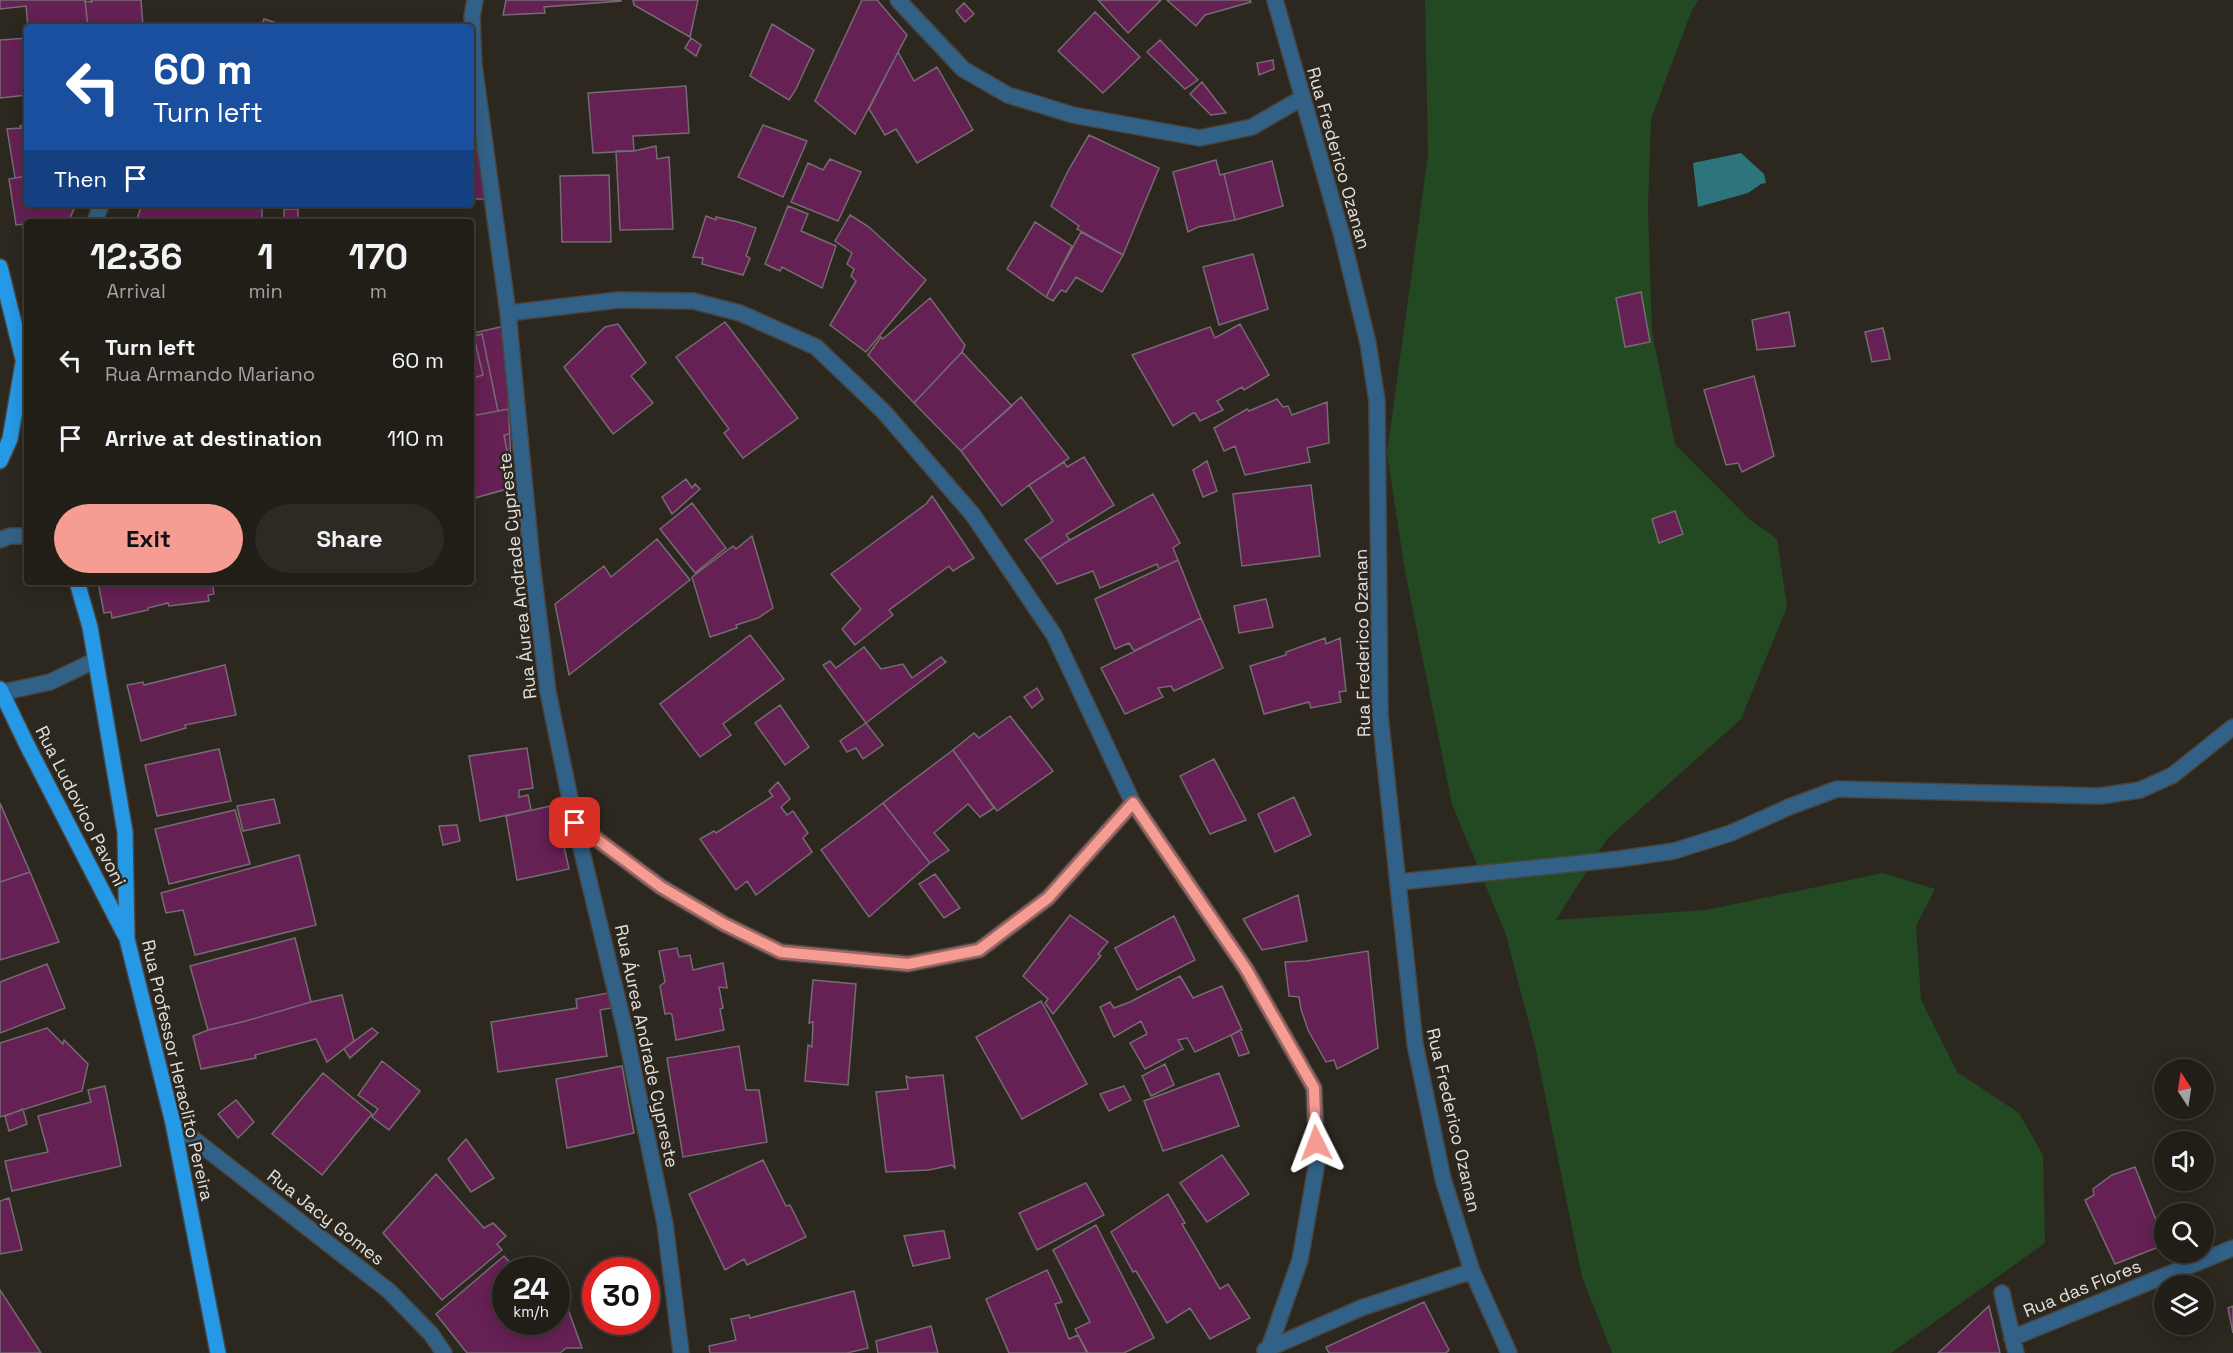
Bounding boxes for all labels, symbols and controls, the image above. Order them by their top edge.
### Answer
text: 60 m [153,43,253,96]
icon: left [54,48,132,126]
street label: Rua Frederico Ozanan [1302,64,1376,252]
text: Turn left [153,95,263,130]
icon: arrive [119,162,152,195]
text: Then [54,165,107,193]
text: 12:36 [90,234,182,280]
text: 1 [257,234,274,280]
text: 170 [349,234,408,280]
text: Arrival [106,278,166,304]
text: min [248,278,283,304]
text: m [370,278,387,304]
text: Turn left [105,333,195,361]
icon: left [54,344,87,377]
text: 60 m [392,346,444,374]
text: Rua Armando Mariano [105,361,315,387]
icon: arrive [54,422,87,455]
text: Arrive at destination [105,424,322,452]
text: 110 m [387,424,444,452]
street label: Rua Áurea Andrade Cypreste [493,452,541,700]
button: Exit [54,504,243,573]
button: Share [255,504,444,573]
street label: Rua Frederico Ozanan [1349,549,1375,737]
street label: Rua Ludovico Pavoni [30,722,132,890]
pin [549,797,600,848]
icon: arrive [558,806,591,839]
street label: Rua Áurea Andrade Cypreste [610,922,684,1170]
street label: Rua Professor Heraclito Pereira [137,937,219,1203]
street label: Rua Frederico Ozanan [1422,1026,1486,1214]
north arrow [2154,1059,2214,1119]
map controls [2154,1059,2214,1335]
position arrow [1284,1111,1348,1175]
button: sound [2154,1131,2214,1191]
street label: Rua Jacy Gomes [263,1164,389,1270]
button: search [2154,1203,2214,1263]
street label: Rua das Flores [2020,1254,2144,1322]
speed limit sign: 30 [582,1257,660,1335]
text: 24 [513,1269,549,1308]
button: layers [2154,1275,2214,1335]
text: km/h [513,1302,549,1321]

